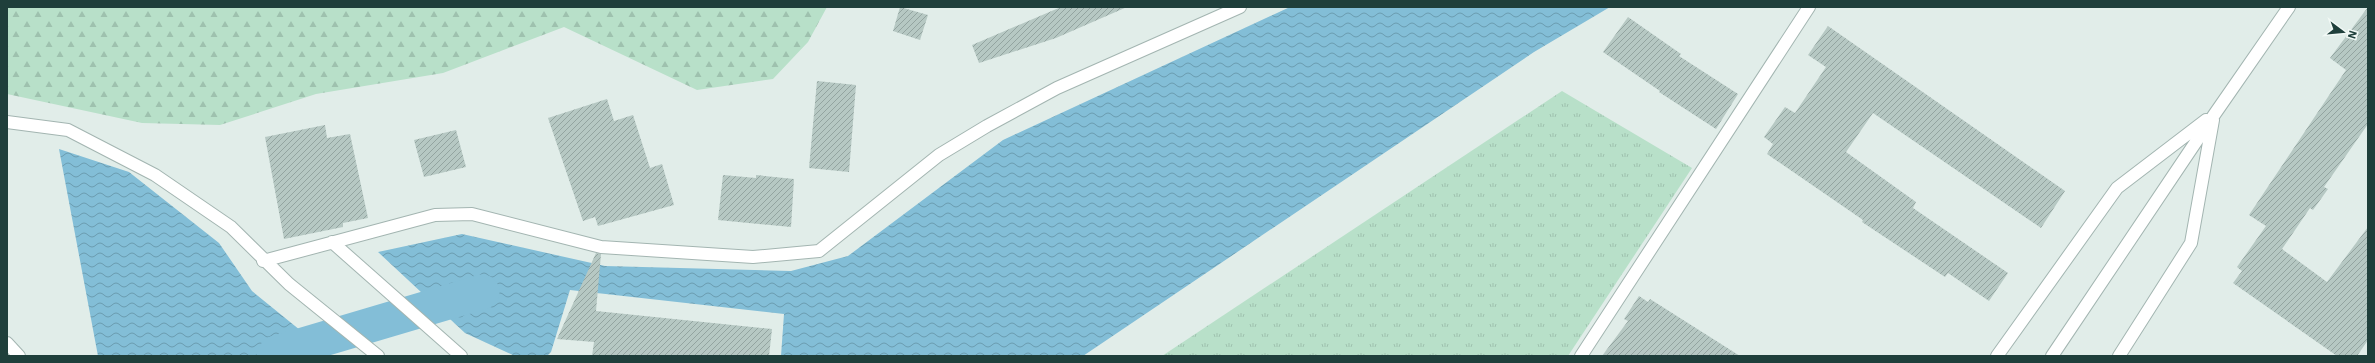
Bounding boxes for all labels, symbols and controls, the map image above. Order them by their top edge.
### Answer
north arrow [2323,12,2363,52]
text: N [2345,29,2360,41]

